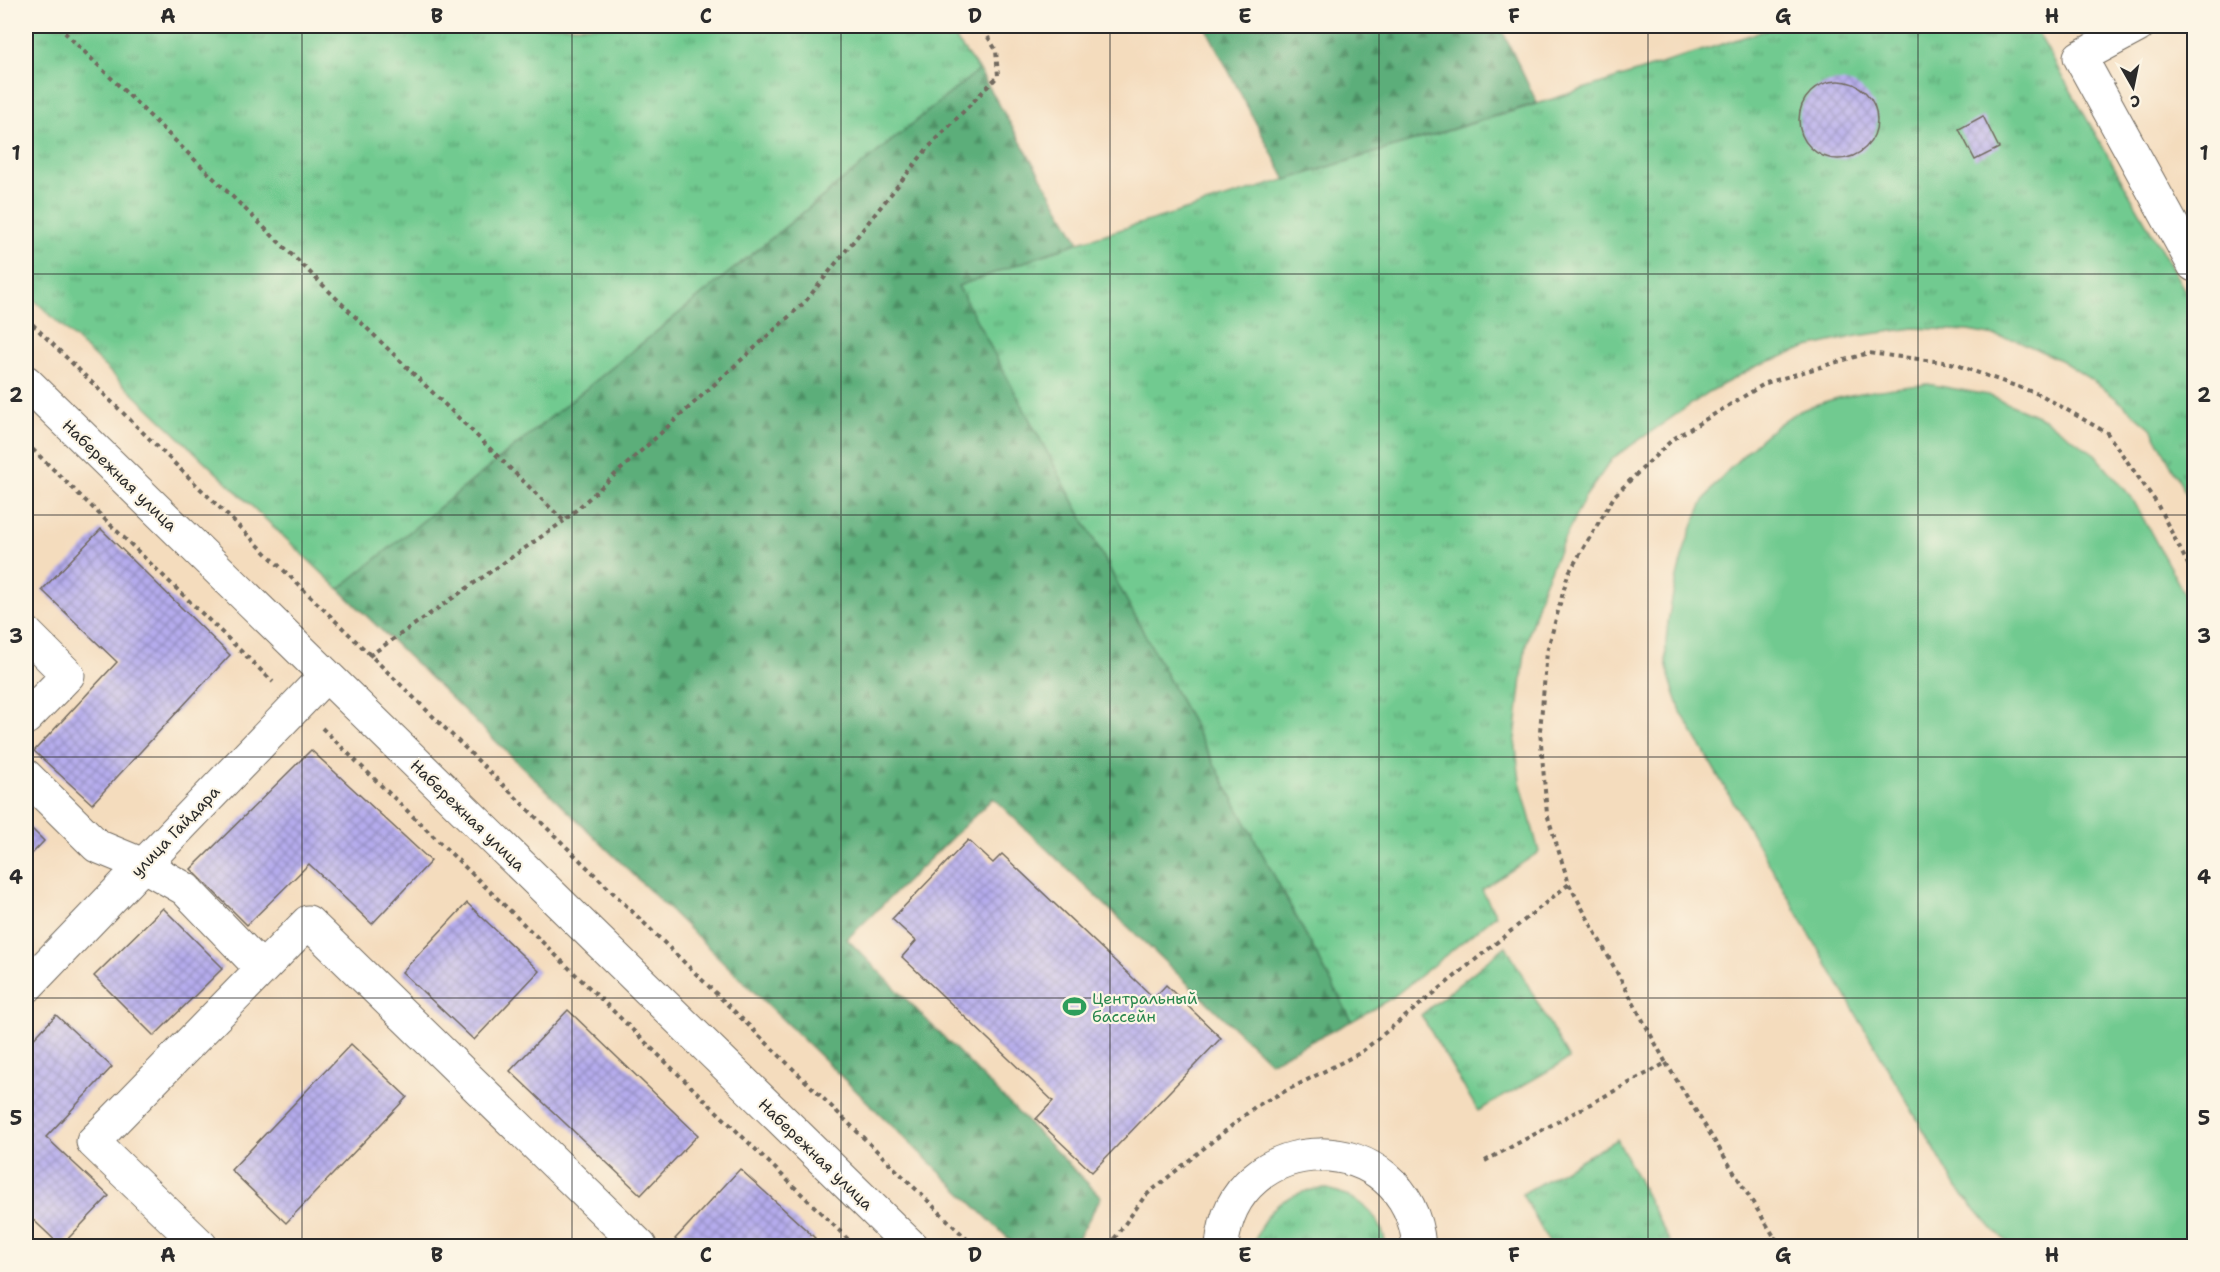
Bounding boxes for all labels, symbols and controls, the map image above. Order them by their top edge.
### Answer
text: A [160,3,176,29]
text: B [431,3,443,29]
text: C [700,3,712,29]
text: D [968,3,982,29]
text: E [1238,3,1252,29]
text: F [1508,3,1520,29]
text: G [1775,3,1791,29]
text: H [2045,3,2059,29]
north arrow [2103,57,2163,117]
text: С [2129,90,2142,112]
text: 1 [11,140,21,166]
text: 1 [2199,140,2209,166]
text: 2 [9,382,23,408]
text: 2 [2197,382,2211,408]
street label: Набережная улица [58,415,182,536]
text: 3 [9,623,23,649]
text: 3 [2197,623,2211,649]
street label: Набережная улица [406,755,530,876]
street label: улица Гайдара [126,781,224,882]
text: 4 [9,864,23,890]
text: 4 [2197,864,2211,890]
place label: Центральный бассейн [1092,988,1197,1027]
sports icon: Центральный бассейн [1061,994,1087,1020]
street label: Набережная улица [754,1094,878,1215]
text: 5 [10,1105,22,1131]
text: 5 [2198,1105,2210,1131]
text: A [160,1242,176,1268]
text: B [431,1242,443,1268]
text: C [700,1242,712,1268]
text: D [968,1242,982,1268]
text: E [1238,1242,1252,1268]
text: F [1508,1242,1520,1268]
text: G [1775,1242,1791,1268]
text: H [2045,1242,2059,1268]

